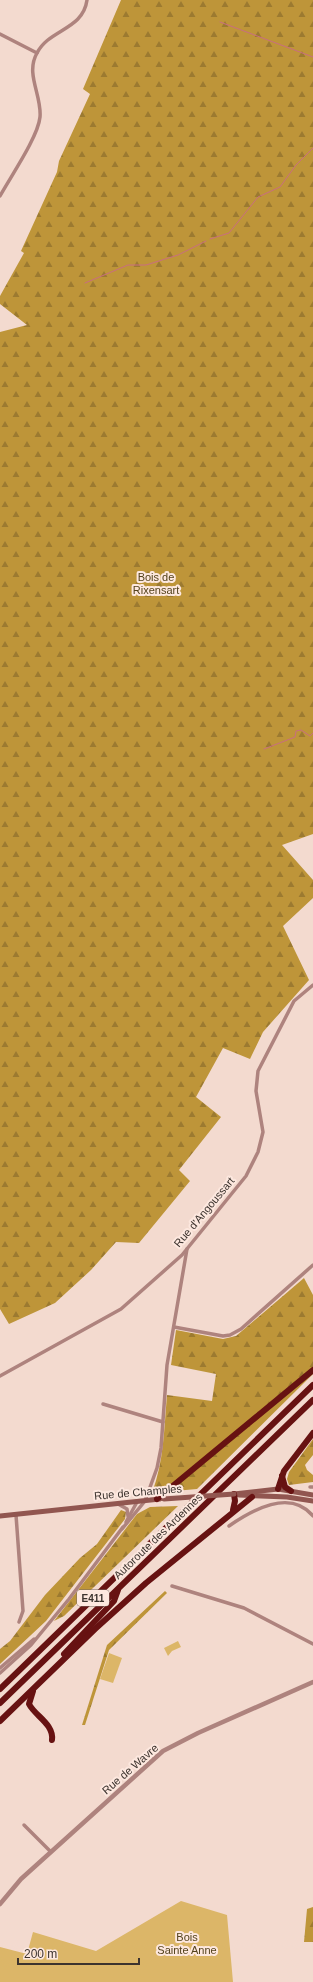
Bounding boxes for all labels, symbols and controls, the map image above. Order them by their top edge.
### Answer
park label: Bois de Rixensart [133,571,179,596]
street label: Rue d'Angoussart [171,1175,237,1249]
street label: Rue de Champles [94,1482,183,1502]
street label: Autoroute des Ardennes [111,1490,205,1581]
road number: E411 [77,1590,109,1606]
street label: Rue de Wavre [100,1742,160,1796]
park label: Bois Sainte Anne [157,1931,217,1956]
scale bar [18,1940,139,1966]
text: 200 m [24,1947,57,1961]

